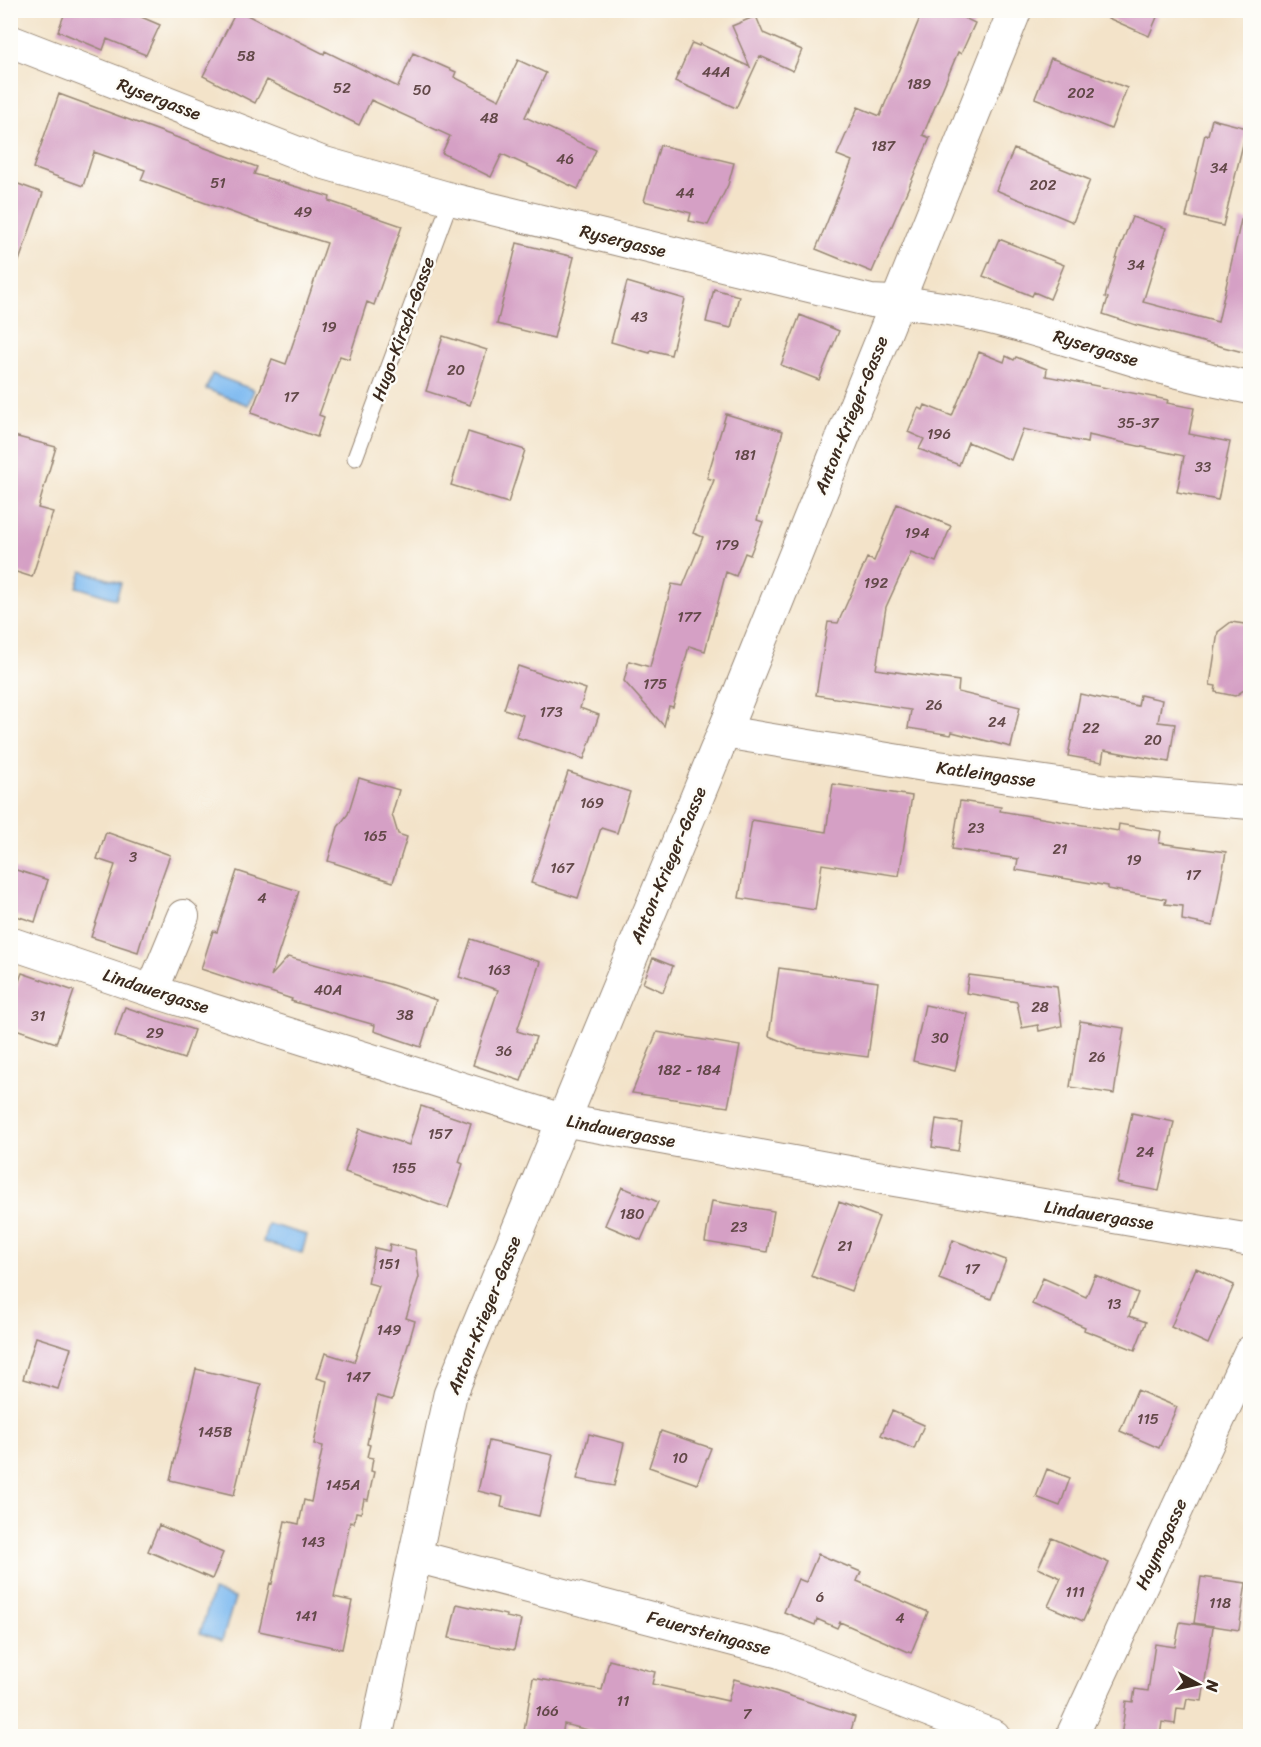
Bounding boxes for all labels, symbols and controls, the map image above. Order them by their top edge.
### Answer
house number: 58 [237,43,255,69]
house number: 44A [702,59,730,85]
street label: Rysergasse [112,68,206,130]
house number: 189 [907,71,931,97]
house number: 52 [333,75,351,101]
house number: 50 [413,77,431,103]
house number: 202 [1068,80,1095,106]
house number: 48 [480,105,498,131]
house number: 187 [871,133,896,159]
house number: 46 [556,146,574,172]
house number: 34 [1210,155,1228,181]
house number: 51 [210,170,226,196]
house number: 202 [1030,172,1057,198]
house number: 44 [676,180,694,206]
house number: 49 [294,199,312,225]
street label: Rysergasse [577,215,670,267]
street label: Hugo-Kirsch-Gasse [362,252,444,406]
house number: 34 [1127,252,1145,278]
house number: 43 [630,304,648,330]
house number: 19 [321,314,337,340]
street label: Rysergasse [1049,320,1143,376]
street label: Anton-Krieger-Gasse [804,331,897,500]
house number: 20 [447,357,465,383]
house number: 17 [283,384,300,410]
house number: 35-37 [1117,410,1160,436]
house number: 196 [927,421,951,447]
house number: 181 [734,442,756,468]
house number: 33 [1195,454,1211,480]
house number: 194 [904,520,930,546]
house number: 179 [715,532,739,558]
house number: 192 [864,570,888,596]
house number: 177 [677,604,702,630]
house number: 175 [643,671,667,697]
house number: 26 [925,692,943,718]
house number: 173 [539,699,563,725]
house number: 24 [988,709,1006,735]
house number: 22 [1082,715,1100,741]
house number: 20 [1144,727,1162,753]
street label: Katleingasse [934,751,1038,797]
street label: Anton-Krieger-Gasse [620,781,716,950]
house number: 169 [580,790,604,816]
house number: 23 [968,815,984,841]
house number: 165 [363,823,387,849]
house number: 21 [1052,836,1068,862]
house number: 3 [129,844,137,870]
house number: 19 [1126,847,1142,873]
house number: 167 [550,855,575,881]
house number: 17 [1185,862,1202,888]
house number: 4 [257,885,267,911]
house number: 163 [487,957,511,983]
street label: Lindauergasse [99,959,214,1023]
house number: 40A [314,977,342,1003]
house number: 28 [1031,994,1049,1020]
house number: 38 [396,1002,414,1028]
house number: 31 [31,1003,45,1029]
house number: 29 [146,1020,164,1046]
house number: 30 [931,1025,949,1051]
house number: 36 [496,1038,512,1064]
house number: 26 [1088,1044,1106,1070]
house number: 182 - 184 [657,1057,721,1083]
street label: Lindauergasse [564,1105,678,1157]
house number: 157 [428,1121,454,1147]
house number: 24 [1136,1139,1154,1165]
house number: 155 [392,1155,416,1181]
street label: Lindauergasse [1042,1191,1156,1239]
house number: 180 [620,1201,644,1227]
house number: 23 [731,1214,747,1240]
street label: Anton-Krieger-Gasse [437,1231,530,1400]
house number: 21 [837,1233,853,1259]
house number: 151 [378,1251,400,1277]
house number: 17 [964,1256,981,1282]
house number: 13 [1107,1291,1121,1317]
house number: 149 [376,1317,402,1343]
house number: 147 [346,1364,372,1390]
house number: 115 [1137,1406,1159,1432]
house number: 145B [198,1419,233,1445]
house number: 10 [672,1445,688,1471]
house number: 145A [326,1472,360,1498]
street label: Haymogasse [1126,1493,1196,1595]
house number: 143 [301,1529,325,1555]
house number: 111 [1065,1579,1085,1605]
house number: 6 [816,1584,824,1610]
house number: 118 [1209,1590,1231,1616]
street label: Feuersteingasse [643,1601,775,1665]
house number: 141 [295,1603,317,1629]
house number: 4 [895,1605,905,1631]
north arrow [1168,1654,1228,1714]
text: N [1197,1678,1228,1694]
house number: 11 [617,1688,629,1714]
house number: 166 [535,1698,559,1724]
house number: 7 [743,1701,753,1727]

